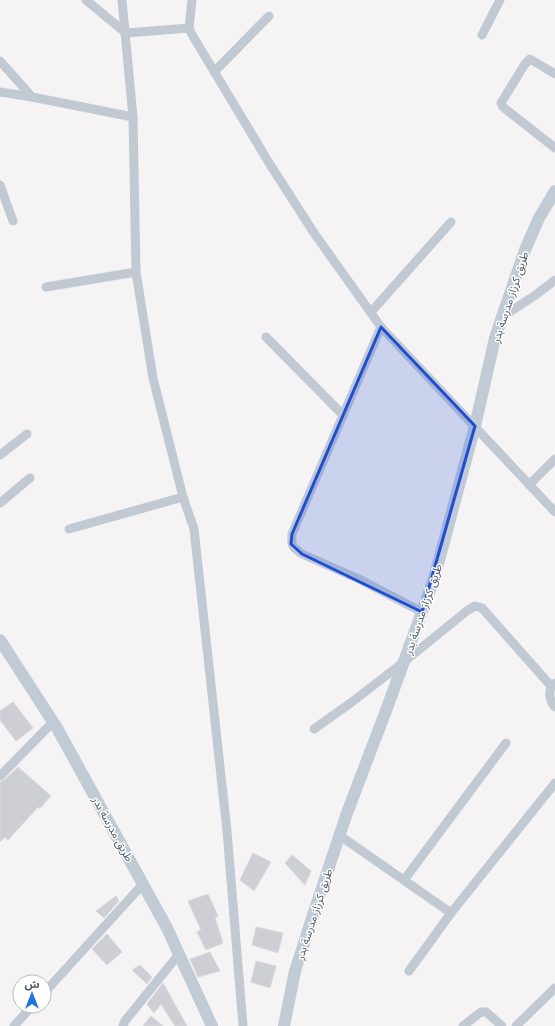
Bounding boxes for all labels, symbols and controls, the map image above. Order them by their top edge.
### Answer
street label: طريق كرزاز مدرسة بدر [487,249,532,346]
street label: طريق كرزاز مدرسة بدر [400,561,446,657]
street label: طريق مدرسة بدر [88,793,138,865]
street label: طريق كرزاز مدرسة بدر [291,866,336,963]
north arrow [12,974,52,1014]
text: ش [24,976,40,992]

